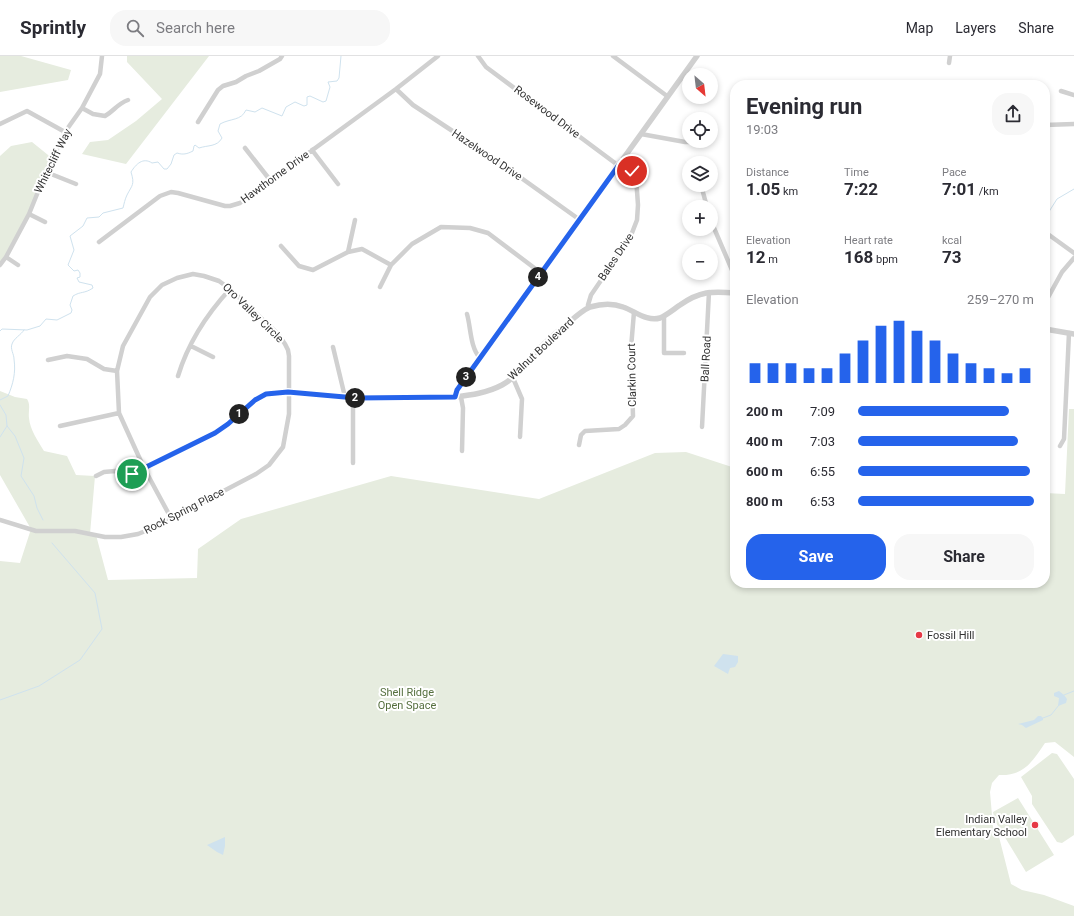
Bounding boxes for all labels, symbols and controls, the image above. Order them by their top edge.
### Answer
search box [110,10,390,46]
text: Sprintly [20,16,86,39]
icon: search [124,17,146,39]
text: Search here [156,19,235,37]
text: Map [906,20,933,36]
text: Layers [955,20,996,36]
text: Share [1018,20,1054,36]
north arrow [682,68,718,104]
map controls [682,68,718,280]
street label: Rosewood Drive [512,83,583,141]
button: share [992,93,1034,135]
text: Evening run [746,94,862,119]
button: locate [682,112,718,148]
text: 19:03 [746,122,778,137]
street label: Whitecliff Way [32,126,75,195]
street label: Hazelwood Drive [449,127,525,183]
street label: Hawthorne Drive [238,148,312,206]
pin [615,154,649,188]
button: layers [682,156,718,192]
icon: check [621,160,643,182]
text: Distance [746,166,789,179]
text: Time [844,166,869,179]
text: Pace [942,166,966,179]
text: 1.05 [746,179,780,199]
text: 7:22 [844,179,878,199]
text: 7:01 [942,179,976,199]
text: km [780,185,798,198]
text: /km [976,185,999,198]
button: + [682,200,718,236]
street label: Bales Drive [595,231,637,283]
text: Elevation [746,234,791,247]
text: Heart rate [844,234,893,247]
text: kcal [942,234,962,247]
button: − [682,244,718,280]
text: 12 [746,247,766,267]
text: 168 [844,247,873,267]
text: 73 [942,247,962,267]
text: m [766,253,778,266]
text: bpm [873,253,898,266]
pin: 4 [528,267,548,287]
text: 4 [535,270,541,283]
street label: Oro Valley Circle [220,281,286,345]
text: Elevation [746,292,799,307]
text: 259–270 m [967,292,1034,307]
street label: Walnut Boulevard [505,315,577,383]
street label: Ball Road [698,336,714,382]
street label: Clarkin Court [625,343,639,407]
pin: 3 [456,367,476,387]
text: 3 [463,370,469,383]
pin: 2 [345,388,365,408]
text: 2 [352,391,358,404]
pin: 1 [229,404,249,424]
text: 200 m [746,404,783,419]
text: 7:09 [810,404,835,419]
text: 1 [236,407,242,420]
text: 400 m [746,434,783,449]
text: 7:03 [810,434,835,449]
pin [115,457,149,491]
icon: arrive [121,463,143,485]
text: 600 m [746,464,783,479]
text: 6:55 [810,464,835,479]
street label: Rock Spring Place [142,485,226,537]
text: 800 m [746,494,783,509]
text: 6:53 [810,494,835,509]
button: Save [746,534,886,580]
button: Share [894,534,1034,580]
place label: Fossil Hill [927,629,975,642]
marker: Fossil Hill [914,630,924,640]
park label: Shell Ridge Open Space [378,686,436,712]
place label: Indian Valley Elementary School [936,813,1028,839]
marker: Indian Valley Elementary School [1030,820,1040,830]

